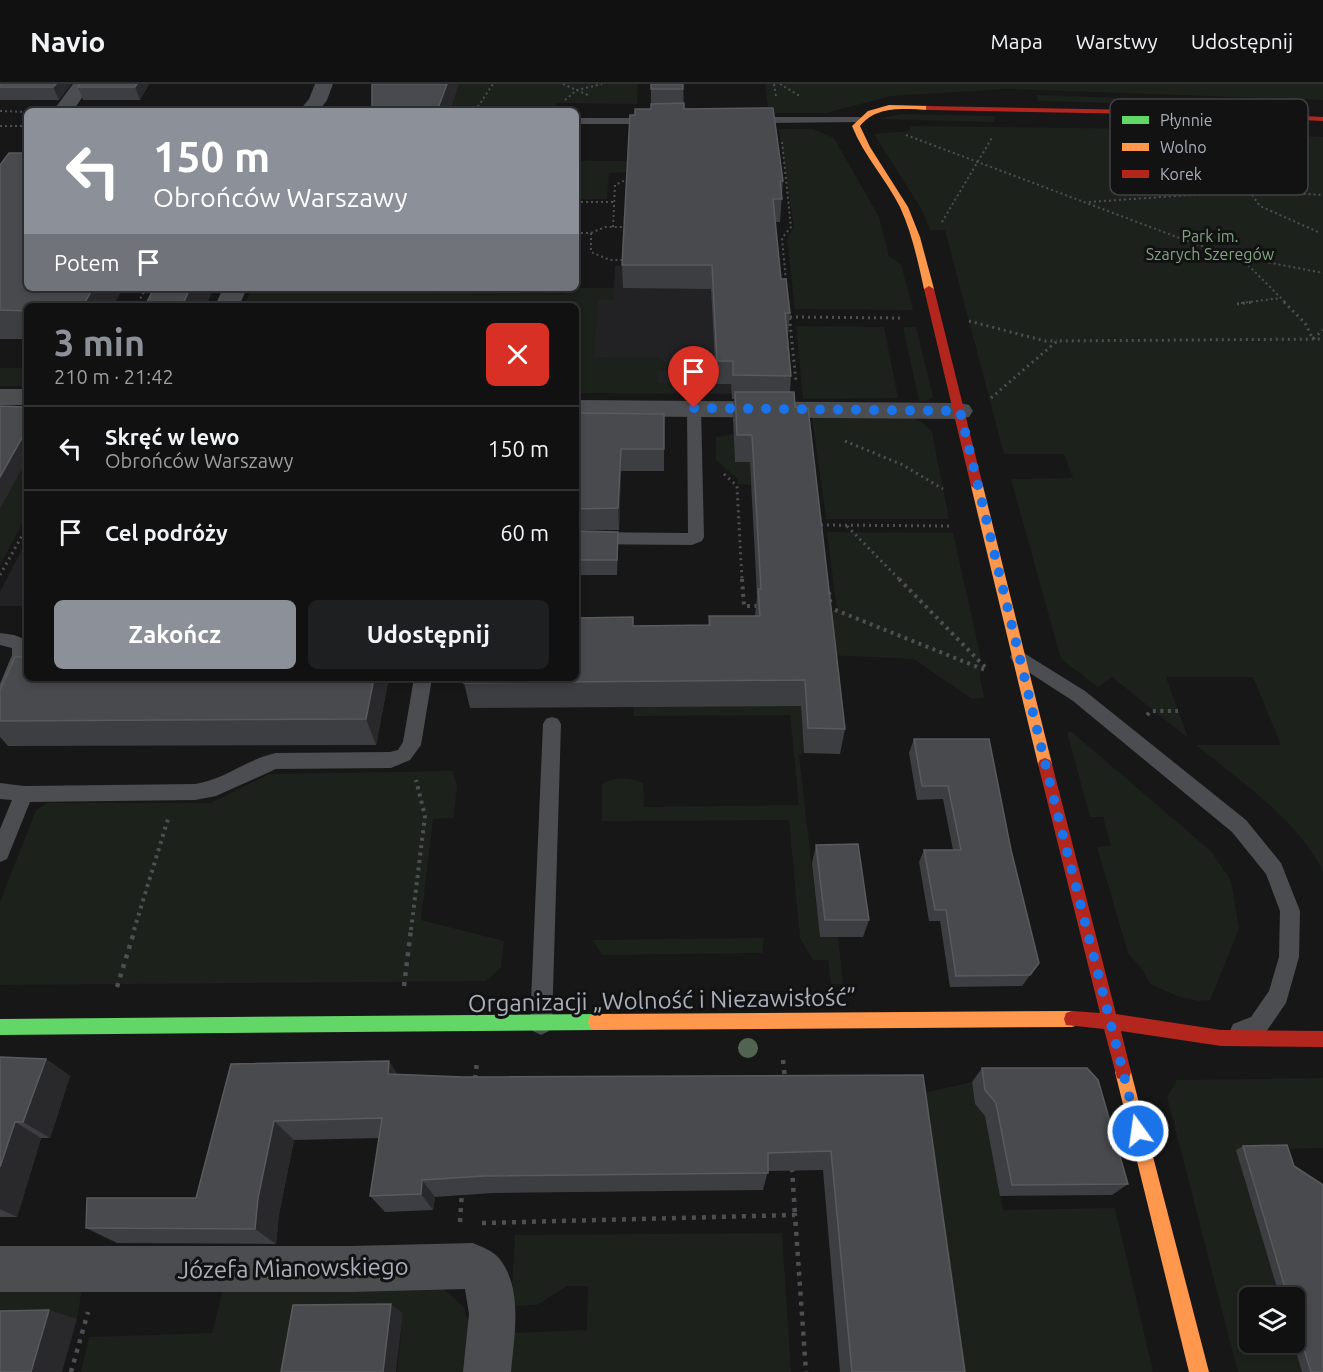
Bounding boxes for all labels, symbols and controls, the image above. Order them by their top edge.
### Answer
text: Navio [30,26,105,57]
text: Mapa [991,29,1043,53]
text: Warstwy [1076,29,1158,53]
text: Udostępnij [1191,29,1293,53]
legend [1110,99,1308,195]
text: Płynnie [1160,111,1213,129]
icon: left [54,132,132,210]
text: 150 m [153,133,270,180]
text: Wolno [1160,138,1207,156]
text: Korek [1160,165,1202,183]
text: Obrońców Warszawy [153,182,407,212]
park label: Park im. Szarych Szeregów [1146,227,1275,263]
icon: arrive [132,246,165,279]
text: Potem [54,250,120,275]
text: 3 min [54,322,145,363]
button: close [486,323,549,386]
pin [668,346,719,408]
icon: arrive [677,355,710,388]
text: 210 m · 21:42 [54,365,174,388]
text: Skręć w lewo [105,424,239,449]
icon: left [54,432,87,465]
text: 150 m [488,436,549,461]
text: Obrońców Warszawy [105,449,293,472]
icon: arrive [54,516,87,549]
text: Cel podróży [105,520,228,545]
text: 60 m [500,520,549,545]
button: Zakończ [54,600,296,669]
button: Udostępnij [308,600,549,669]
street label: Organizacji „Wolność i Niezawisłość” [468,983,856,1017]
position arrow [1106,1099,1170,1163]
street label: Józefa Mianowskiego [177,1252,409,1284]
map controls [1239,1287,1305,1353]
button: layers [1239,1287,1305,1353]

